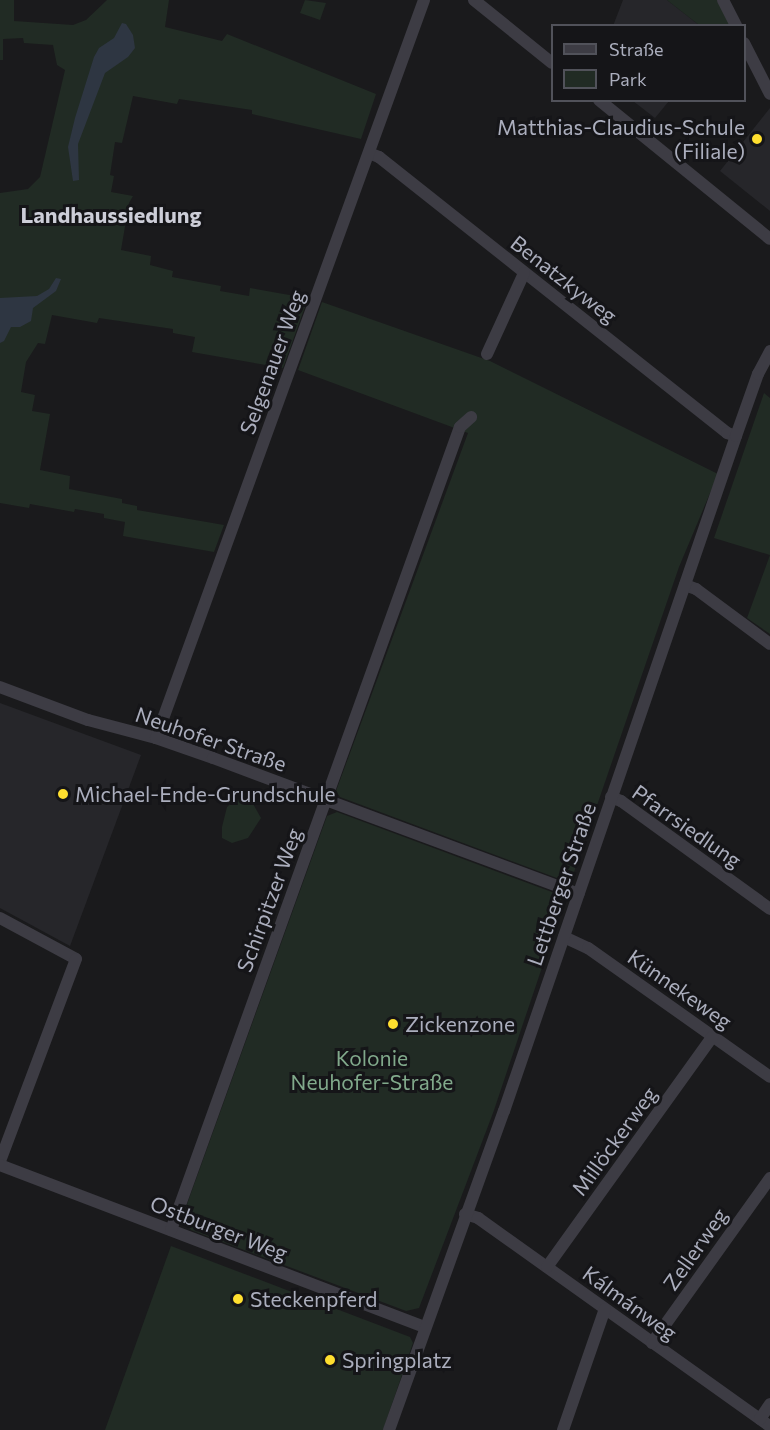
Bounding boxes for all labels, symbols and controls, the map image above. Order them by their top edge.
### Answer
legend [551,24,746,102]
text: Straße [609,38,664,60]
text: Park [609,68,647,90]
place label: Matthias-Claudius-Schule (Filiale) [497,114,745,164]
marker: Matthias-Claudius-Schule (Filiale) [750,132,764,146]
district label: Landhaussiedlung [20,202,202,228]
street label: Benatzkyweg [506,230,622,328]
street label: Selgenauer Weg [234,286,310,438]
street label: Neuhofer Straße [132,701,290,777]
street label: Pfarrsiedlung [628,779,746,873]
place label: Michael-Ende-Grundschule [75,781,336,807]
marker: Michael-Ende-Grundschule [56,787,70,801]
street label: Lettberger Straße [521,799,601,969]
street label: Schirpitzer Weg [231,825,307,975]
street label: Künnekeweg [623,944,737,1034]
place label: Zickenzone [405,1011,515,1037]
marker: Zickenzone [386,1017,400,1031]
park label: Kolonie Neuhofer-Straße [291,1045,453,1095]
street label: Millöckerweg [566,1082,662,1200]
street label: Ostburger Weg [147,1190,291,1266]
street label: Zellerweg [658,1203,732,1295]
street label: Kálmánweg [578,1260,682,1346]
place label: Steckenpferd [250,1286,377,1312]
marker: Steckenpferd [231,1292,245,1306]
place label: Springplatz [342,1347,452,1373]
marker: Springplatz [323,1353,337,1367]

